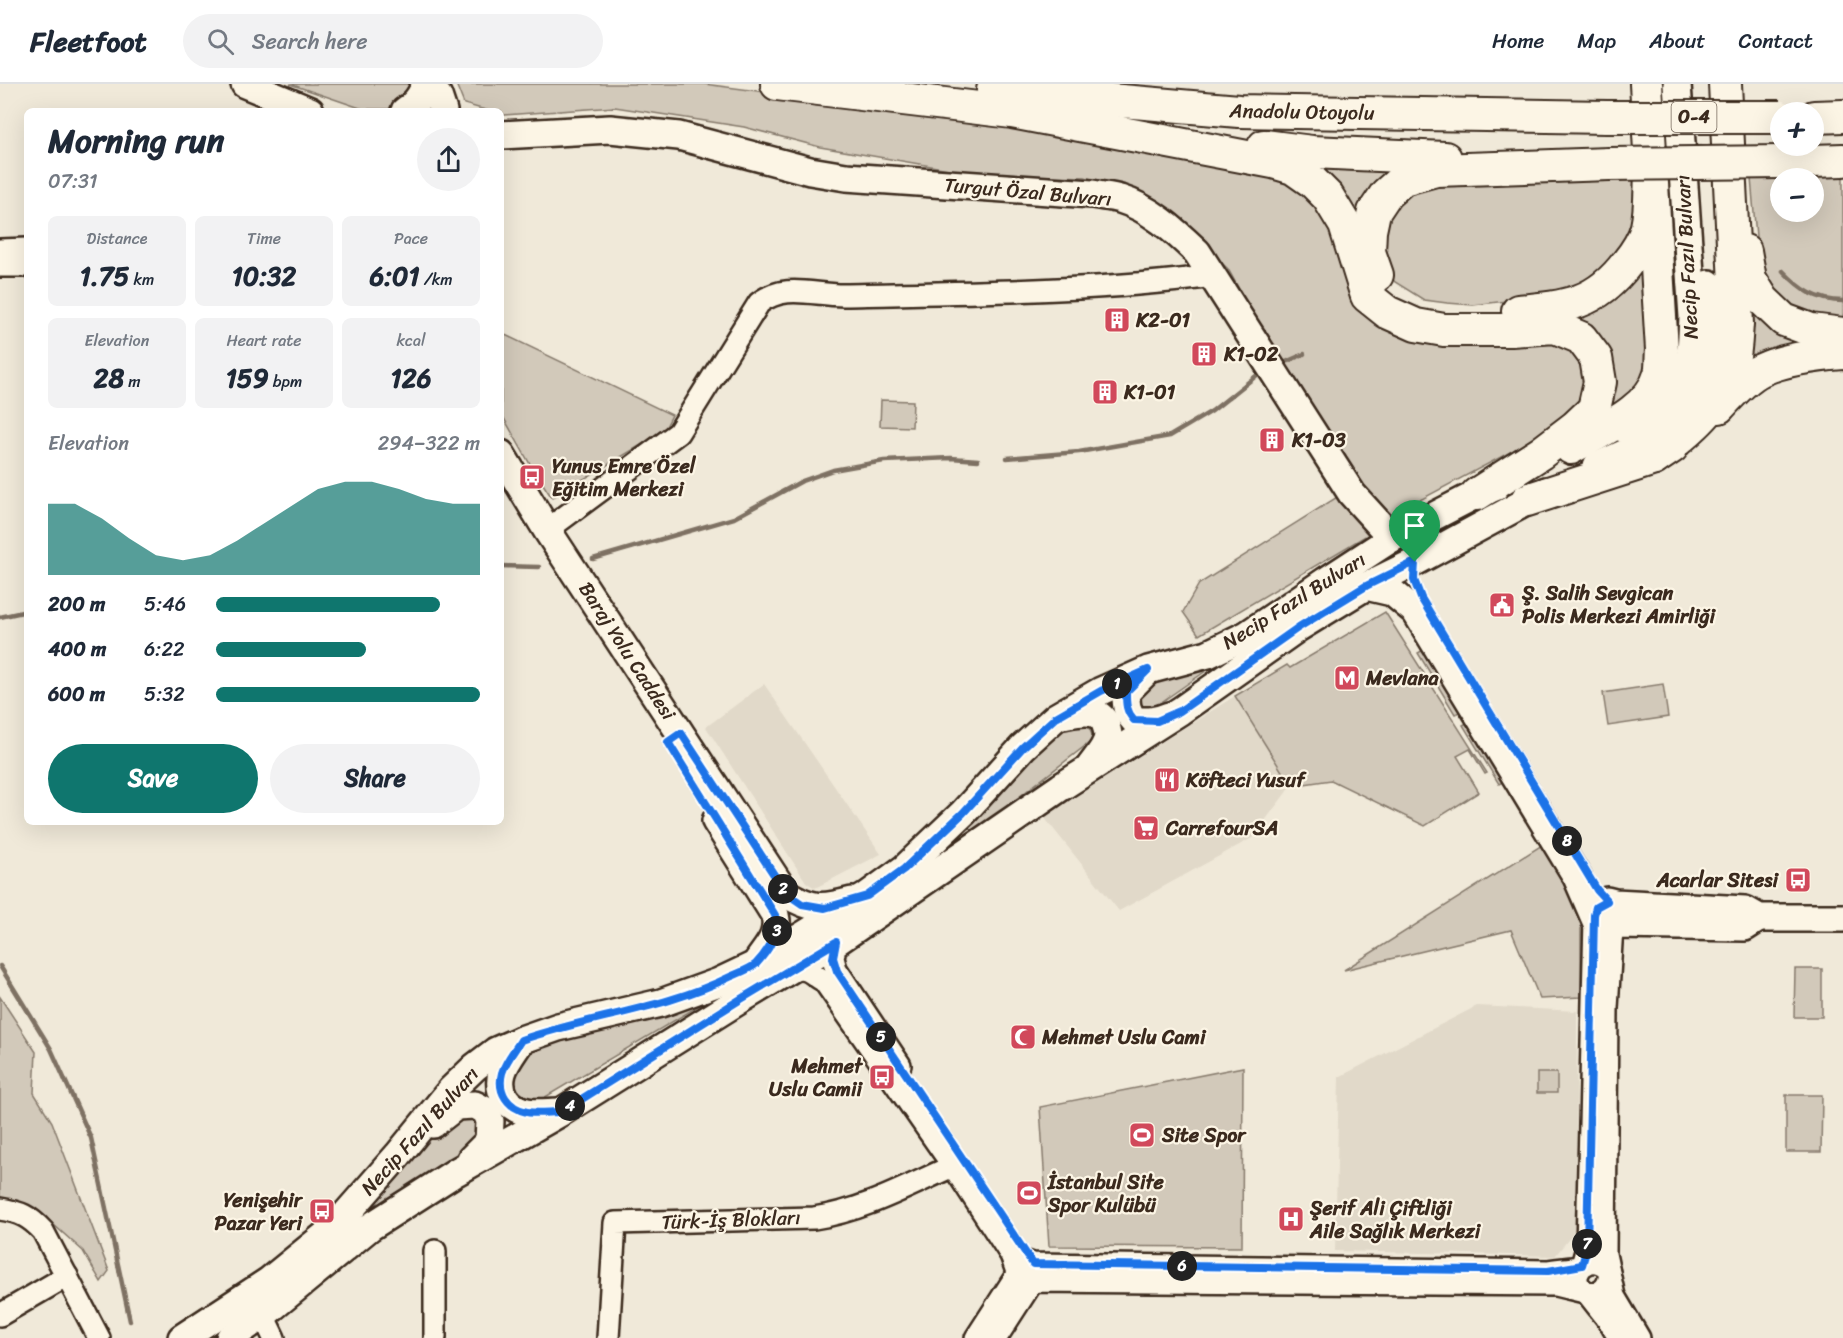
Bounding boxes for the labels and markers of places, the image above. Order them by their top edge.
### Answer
place label: K2-01 [1135,303,1191,338]
building icon: K2-01 [1102,305,1132,335]
place label: K1-02 [1223,337,1279,372]
building icon: K1-02 [1189,339,1219,369]
place label: K1-01 [1123,375,1176,410]
building icon: K1-01 [1090,377,1120,407]
place label: K1-03 [1291,423,1346,458]
building icon: K1-03 [1257,425,1287,455]
place label: Yunus Emre Özel Eğitim Merkezi [552,449,697,507]
bus stop icon: Yunus Emre Özel Eğitim Merkezi [517,462,547,492]
pin [1389,500,1440,562]
place label: Ş. Salih Sevgican Polis Merkezi Amirliği [1521,576,1716,634]
public building icon: Ş. Salih Sevgican Polis Merkezi Amirliği [1487,590,1517,620]
place label: Mevlana [1365,661,1440,696]
metro station icon: Mevlana [1332,663,1362,693]
pin: 1 [1102,669,1132,699]
place label: Köfteci Yusuf [1185,763,1307,798]
restaurant icon: Köfteci Yusuf [1152,765,1182,795]
place label: CarrefourSA [1165,811,1278,846]
supermarket icon: CarrefourSA [1131,813,1161,843]
pin: 8 [1552,826,1582,856]
place label: Acarlar Sitesi [1656,863,1779,898]
bus stop icon: Acarlar Sitesi [1783,865,1813,895]
pin: 2 [768,874,798,904]
pin: 3 [762,916,792,946]
place label: Mehmet Uslu Cami [1041,1020,1207,1055]
pin: 5 [866,1022,896,1052]
mosque icon: Mehmet Uslu Cami [1008,1022,1038,1052]
place label: Mehmet Uslu Camii [769,1049,864,1107]
bus stop icon: Mehmet Uslu Camii [867,1062,897,1092]
pin: 4 [555,1091,585,1121]
place label: Site Spor [1161,1118,1247,1153]
sports icon: Site Spor [1127,1120,1157,1150]
place label: İstanbul Site Spor Kulübü [1047,1165,1164,1223]
sports icon: İstanbul Site Spor Kulübü [1014,1178,1044,1208]
place label: Yenişehir Pazar Yeri [215,1183,304,1241]
place label: Şerif Ali Çiftliği Aile Sağlık Merkezi [1309,1191,1482,1249]
bus stop icon: Yenişehir Pazar Yeri [307,1196,337,1226]
hospital icon: Şerif Ali Çiftliği Aile Sağlık Merkezi [1276,1204,1306,1234]
pin: 7 [1572,1229,1602,1259]
pin: 6 [1167,1251,1197,1281]

